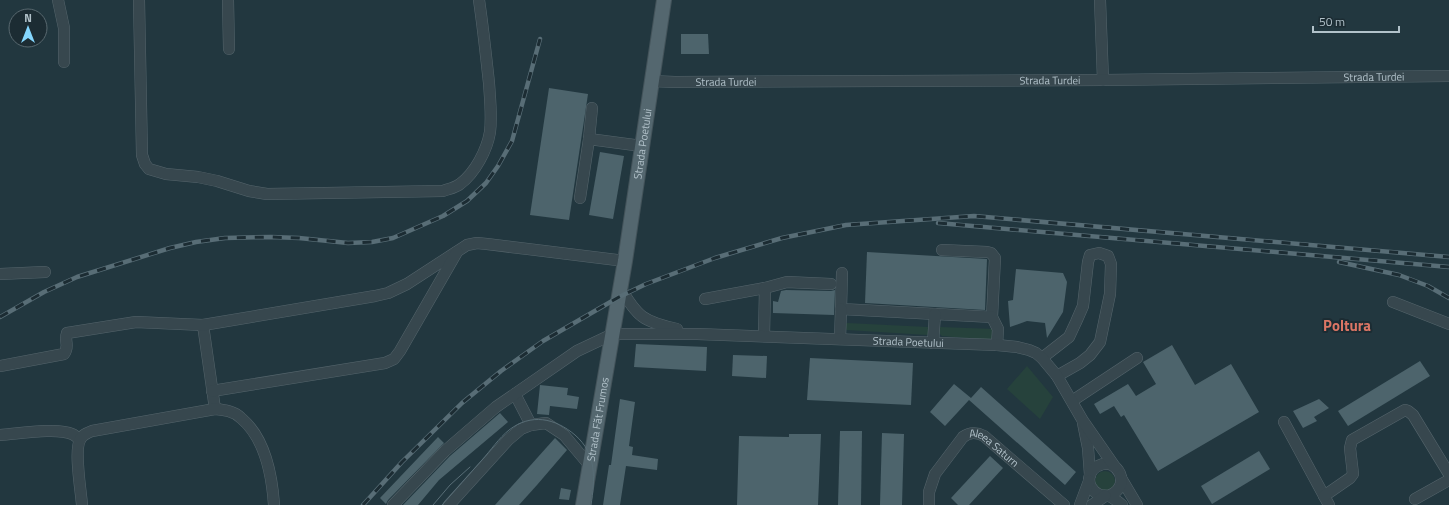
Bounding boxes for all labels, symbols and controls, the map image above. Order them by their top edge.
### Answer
north arrow [8,8,48,48]
scale bar [1313,8,1399,34]
text: N [24,10,32,26]
text: 50 m [1319,12,1345,31]
street label: Strada Turdei [1343,69,1405,85]
street label: Strada Turdei [1019,72,1081,88]
street label: Strada Turdei [695,74,757,90]
street label: Strada Poetului [629,107,656,180]
district label: Poltura [1323,314,1371,337]
street label: Strada Poetului [872,332,944,351]
street label: Strada Făt Frumos [583,376,613,463]
street label: Aleea Saturn [969,425,1023,471]

